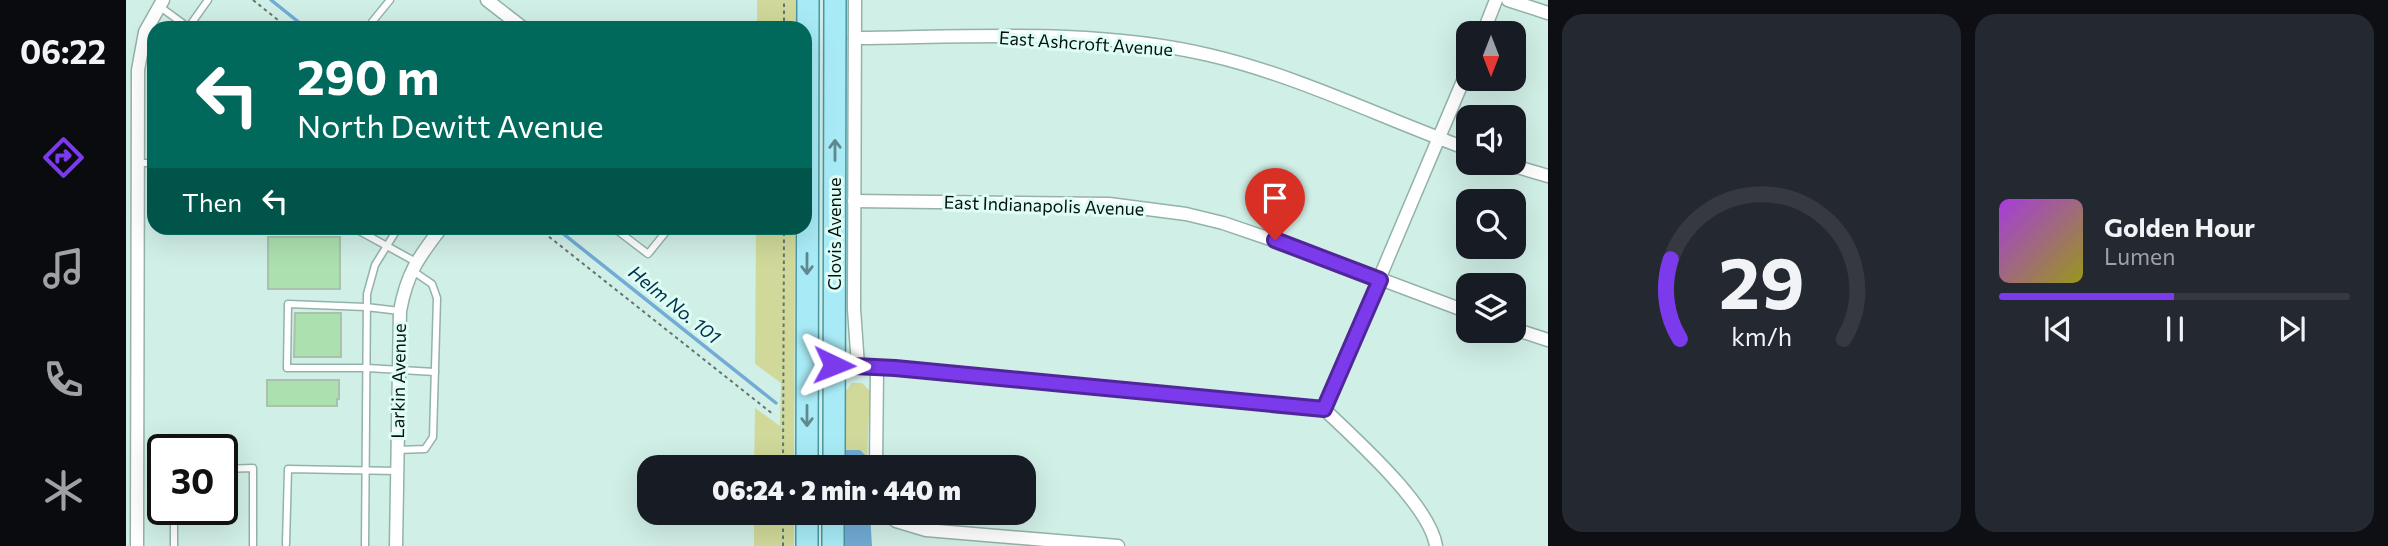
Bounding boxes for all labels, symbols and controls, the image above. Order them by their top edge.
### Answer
north arrow [1456,21,1526,91]
map controls [1456,21,1526,343]
street label: East Ashcroft Avenue [998,26,1174,60]
text: 06:22 [20,31,106,71]
text: 290 m [297,45,439,105]
icon: left [182,49,273,140]
text: North Dewitt Avenue [297,105,604,145]
button: sound [1456,105,1526,175]
icon: directions [39,133,88,182]
one-way arrow [828,139,842,162]
pin [1245,168,1305,240]
street label: Clovis Avenue [823,178,845,290]
icon: arrive [1256,179,1294,217]
icon: left [256,182,294,220]
text: Then [182,186,242,217]
button: search [1456,189,1526,259]
street label: East Indianapolis Avenue [943,191,1145,219]
text: Golden Hour [2104,211,2255,242]
text: 29 [1719,235,1804,324]
text: Lumen [2104,242,2175,270]
icon: music [39,244,88,293]
one-way arrow [800,252,814,275]
water label: Helm No. 101 [624,260,726,348]
button: layers [1456,273,1526,343]
icon: previous [2039,310,2077,348]
icon: pause [2156,310,2194,348]
icon: next [2273,310,2311,348]
text: km/h [1731,321,1792,351]
street label: Larkin Avenue [386,323,410,439]
position arrow [797,328,871,402]
icon: phone [39,355,88,404]
one-way arrow [800,405,814,428]
speed limit sign: 30 [147,434,238,525]
icon: climate [39,466,88,515]
text: 06:24 · 2 min · 440 m [712,474,961,505]

